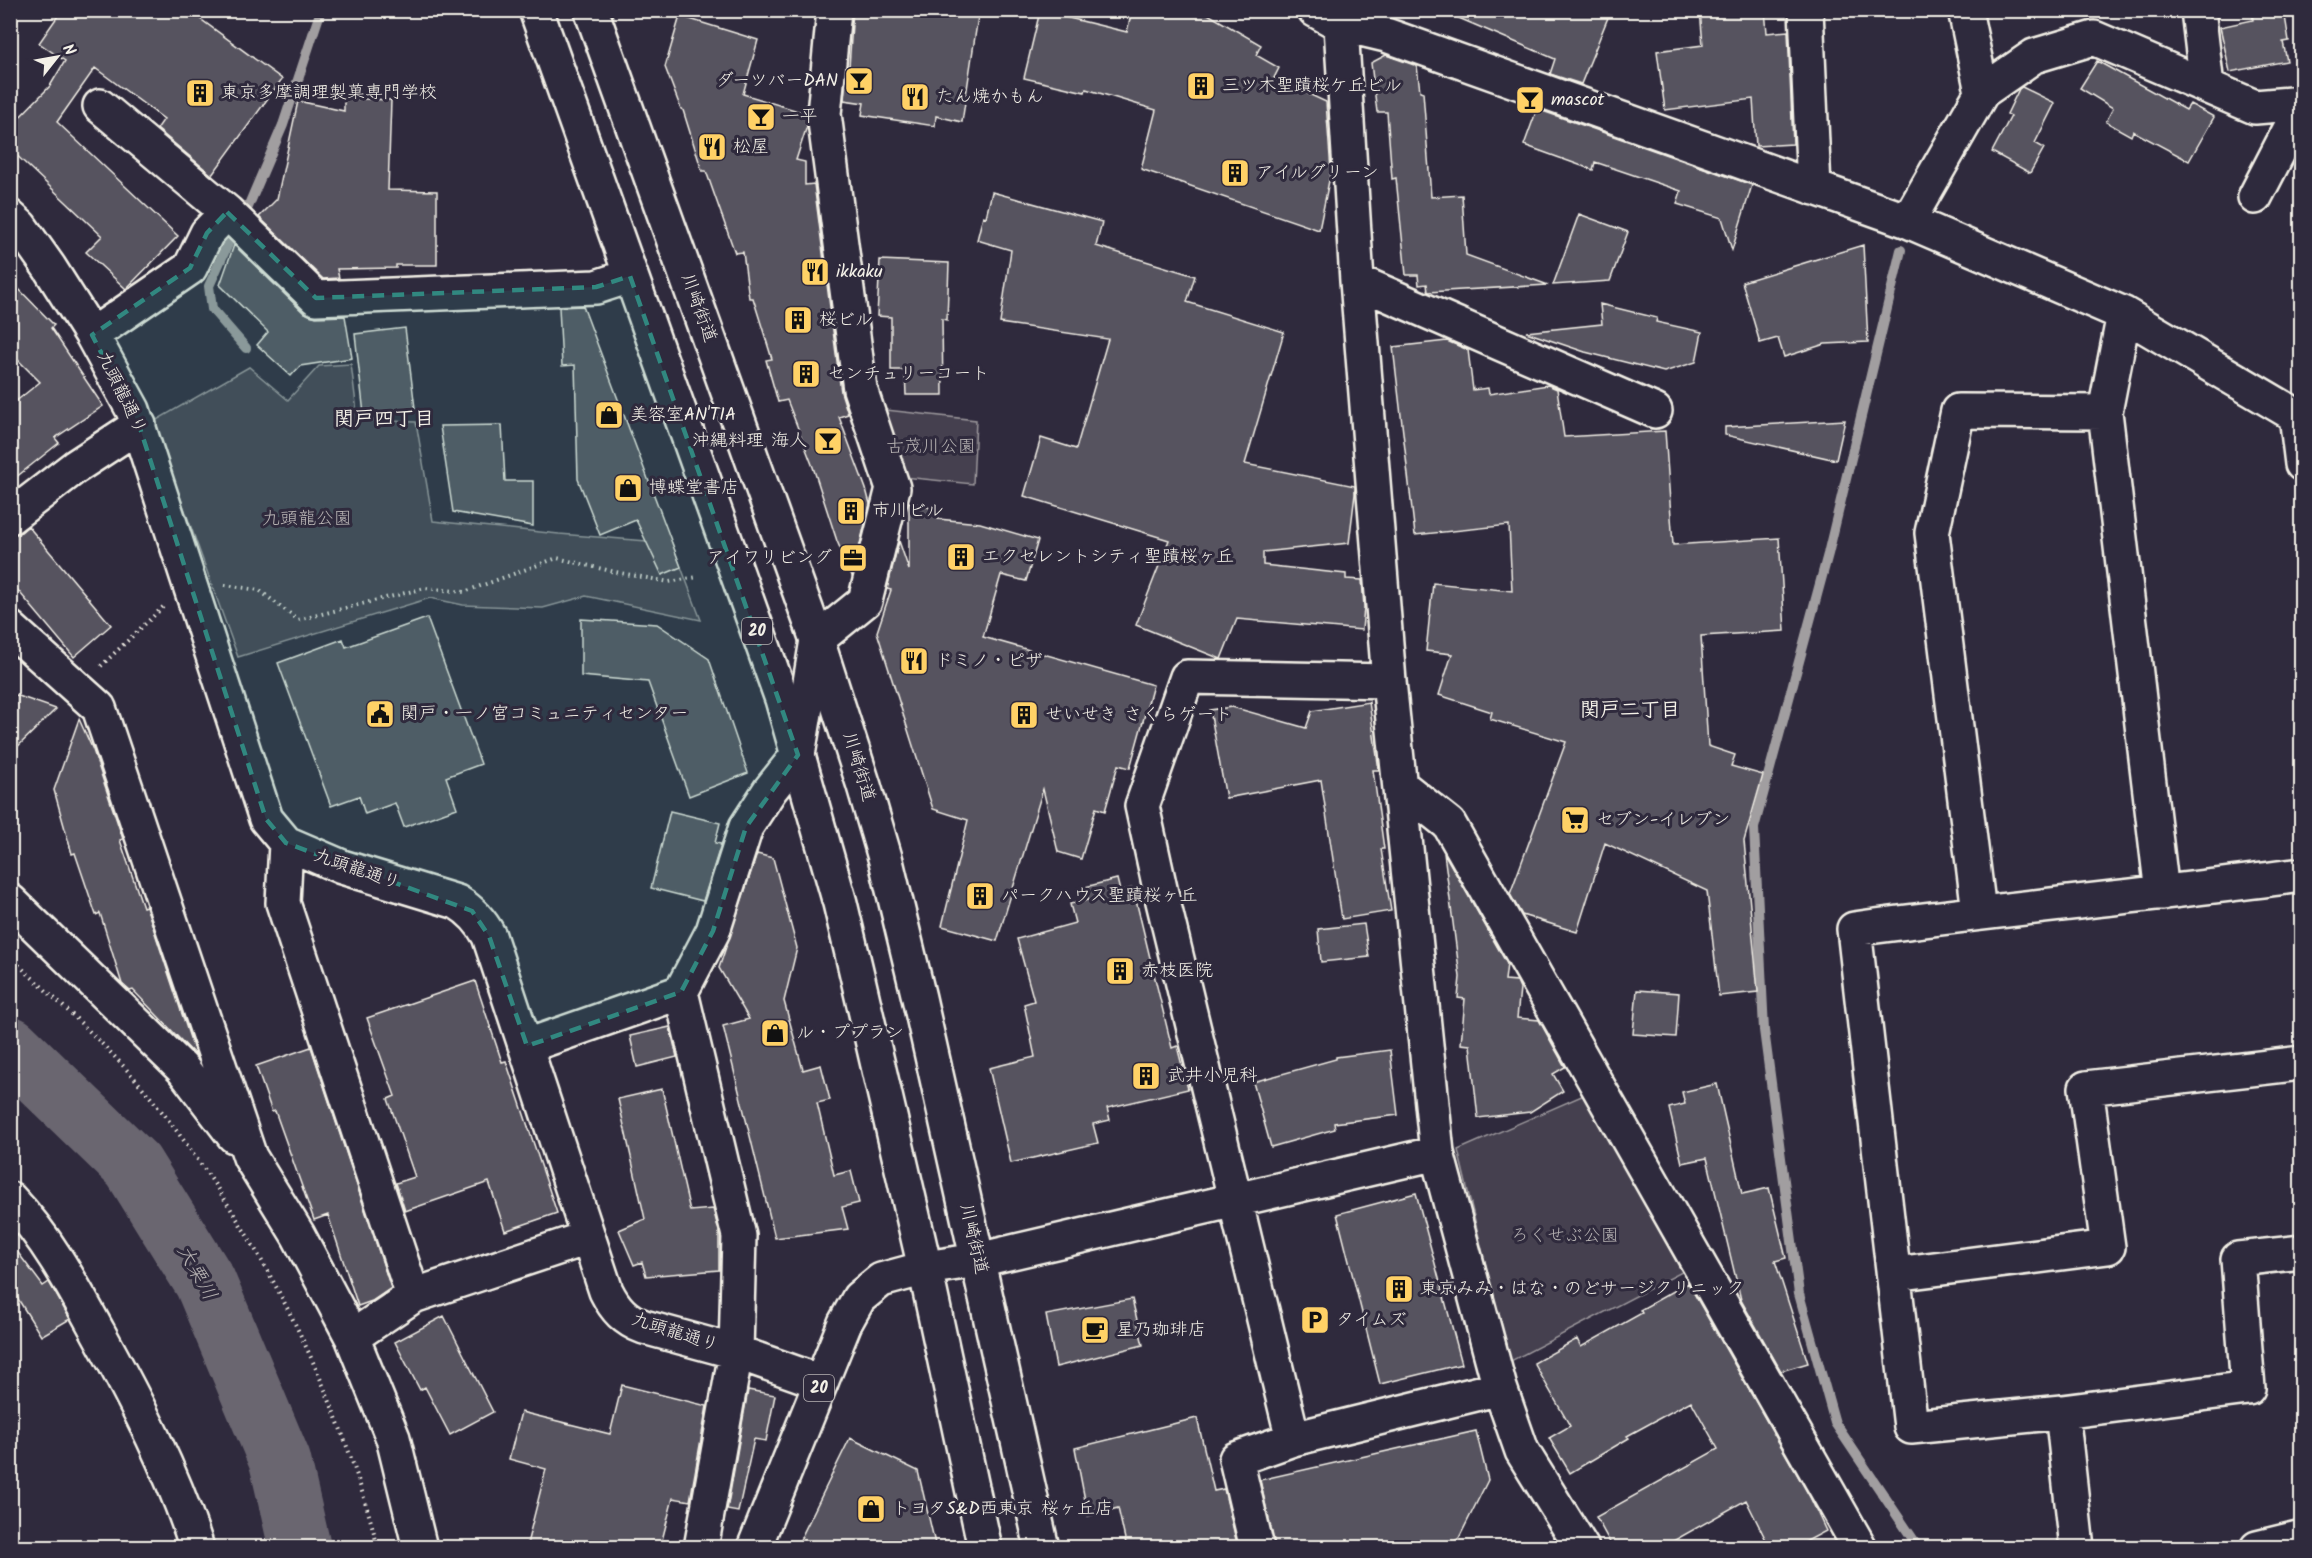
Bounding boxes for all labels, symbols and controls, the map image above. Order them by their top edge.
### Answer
north arrow [27,27,87,87]
text: N [55,39,82,61]
bar icon: ダーツバーDAN [843,65,875,97]
place label: ダーツバーDAN [716,67,838,96]
building icon: 三ツ木聖蹟桜ケ丘ビル [1185,70,1217,102]
place label: 三ツ木聖蹟桜ケ丘ビル [1222,72,1402,101]
building icon: 東京多摩調理製菓専門学校 [184,77,216,109]
place label: 東京多摩調理製菓専門学校 [221,79,437,108]
restaurant icon: たん焼かもん [899,81,931,113]
place label: たん焼かもん [936,83,1044,112]
bar icon: mascot [1514,84,1546,116]
place label: mascot [1551,86,1606,115]
bar icon: 一平 [745,101,777,133]
place label: 一平 [782,103,818,132]
restaurant icon: 松屋 [696,131,728,163]
place label: 松屋 [733,133,769,162]
building icon: アイルグリーン [1219,157,1251,189]
place label: アイルグリーン [1256,159,1379,188]
restaurant icon: ikkaku [799,256,831,288]
place label: ikkaku [836,258,883,287]
street label: 川崎街道 [672,269,724,347]
building icon: 桜ビル [782,304,814,336]
place label: 桜ビル [819,306,873,335]
street label: 九頭龍通り [88,346,154,440]
building icon: センチュリーコート [790,358,822,390]
place label: センチュリーコート [827,360,989,389]
shop icon: 美容室AN'TIA [593,399,625,431]
place label: 美容室AN'TIA [630,401,736,430]
district label: 関戸四丁目 [334,404,434,436]
bar icon: 沖縄料理 海人 [812,425,844,457]
place label: 沖縄料理 海人 [692,427,807,456]
park label: 古茂川公園 [886,433,976,462]
shop icon: 博蝶堂書店 [612,472,644,504]
place label: 博蝶堂書店 [649,474,739,503]
building icon: 市川ビル [835,495,867,527]
place label: 市川ビル [872,497,944,526]
park label: 九頭龍公園 [262,505,352,534]
building icon: エクセレントシティ聖蹟桜ヶ丘 [945,541,977,573]
office icon: アイワリビング [837,542,869,574]
place label: エクセレントシティ聖蹟桜ヶ丘 [982,543,1234,572]
place label: アイワリビング [707,544,832,573]
road number: 20 [742,618,772,644]
restaurant icon: ドミノ・ピザ [898,645,930,677]
place label: ドミノ・ピザ [935,647,1043,676]
district label: 関戸二丁目 [1580,695,1680,727]
public building icon: 関戸・一ノ宮コミュニティセンター [364,698,396,730]
building icon: せいせき さくらゲート [1008,699,1040,731]
place label: 関戸・一ノ宮コミュニティセンター [401,700,688,729]
place label: せいせき さくらゲート [1045,701,1232,730]
street label: 川崎街道 [834,728,882,806]
supermarket icon: セブン-イレブン [1559,804,1591,836]
place label: セブン-イレブン [1596,806,1730,835]
street label: 九頭龍通り [310,842,404,898]
building icon: パークハウス聖蹟桜ヶ丘 [964,880,996,912]
place label: パークハウス聖蹟桜ヶ丘 [1001,882,1198,911]
building icon: 赤枝医院 [1104,955,1136,987]
place label: 赤枝医院 [1141,957,1213,986]
shop icon: ル・ププラン [759,1017,791,1049]
place label: ル・ププラン [796,1019,904,1048]
building icon: 武井小児科 [1130,1060,1162,1092]
place label: 武井小児科 [1167,1062,1257,1091]
street label: 川崎街道 [951,1201,995,1277]
park label: ろくせぶ公園 [1511,1222,1619,1251]
water label: 大栗川 [167,1239,225,1307]
building icon: 東京みみ・はな・のどサージクリニック [1383,1273,1415,1305]
place label: 東京みみ・はな・のどサージクリニック [1420,1275,1744,1304]
parking icon: タイムズ [1299,1304,1331,1336]
street label: 九頭龍通り [628,1305,722,1361]
place label: タイムズ [1336,1306,1407,1335]
cafe icon: 星乃珈琲店 [1079,1314,1111,1346]
place label: 星乃珈琲店 [1116,1316,1206,1345]
road number: 20 [804,1375,834,1401]
shop icon: トヨタS&D西東京 桜ヶ丘店 [855,1493,887,1525]
place label: トヨタS&D西東京 桜ヶ丘店 [892,1495,1113,1524]

